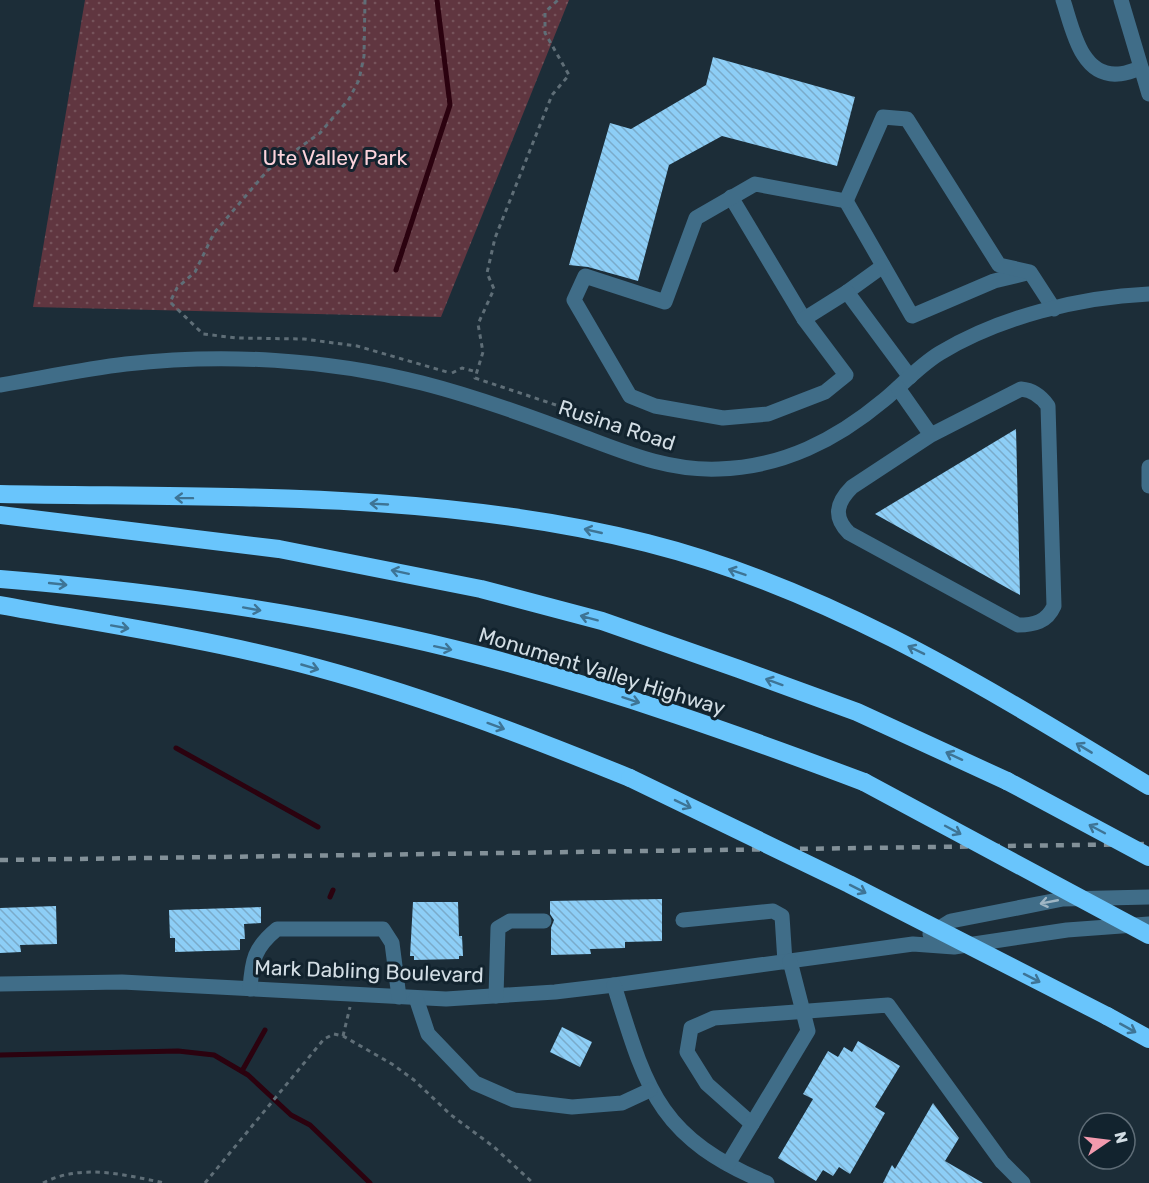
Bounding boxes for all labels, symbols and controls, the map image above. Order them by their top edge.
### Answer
park label: Ute Valley Park [263,145,408,170]
street label: Rusina Road [555,394,679,456]
one-way arrow [175,492,195,504]
one-way arrow [370,498,390,509]
one-way arrow [584,525,603,536]
one-way arrow [391,565,410,577]
one-way arrow [728,566,747,577]
one-way arrow [48,579,68,590]
one-way arrow [241,604,261,615]
one-way arrow [580,612,599,623]
one-way arrow [109,622,129,633]
street label: Monument Valley Highway [476,622,729,721]
one-way arrow [433,642,452,654]
one-way arrow [907,643,925,655]
one-way arrow [300,662,319,673]
one-way arrow [765,675,783,686]
one-way arrow [621,695,640,706]
one-way arrow [486,721,505,732]
one-way arrow [1076,741,1093,753]
one-way arrow [945,750,963,762]
one-way arrow [673,798,691,810]
one-way arrow [1089,823,1107,834]
one-way arrow [944,824,962,836]
one-way arrow [849,883,866,895]
one-way arrow [1039,897,1059,908]
street label: Mark Dabling Boulevard [254,955,484,987]
one-way arrow [1022,972,1040,984]
one-way arrow [1119,1022,1136,1034]
north arrow [1077,1111,1137,1171]
text: N [1110,1130,1132,1145]

